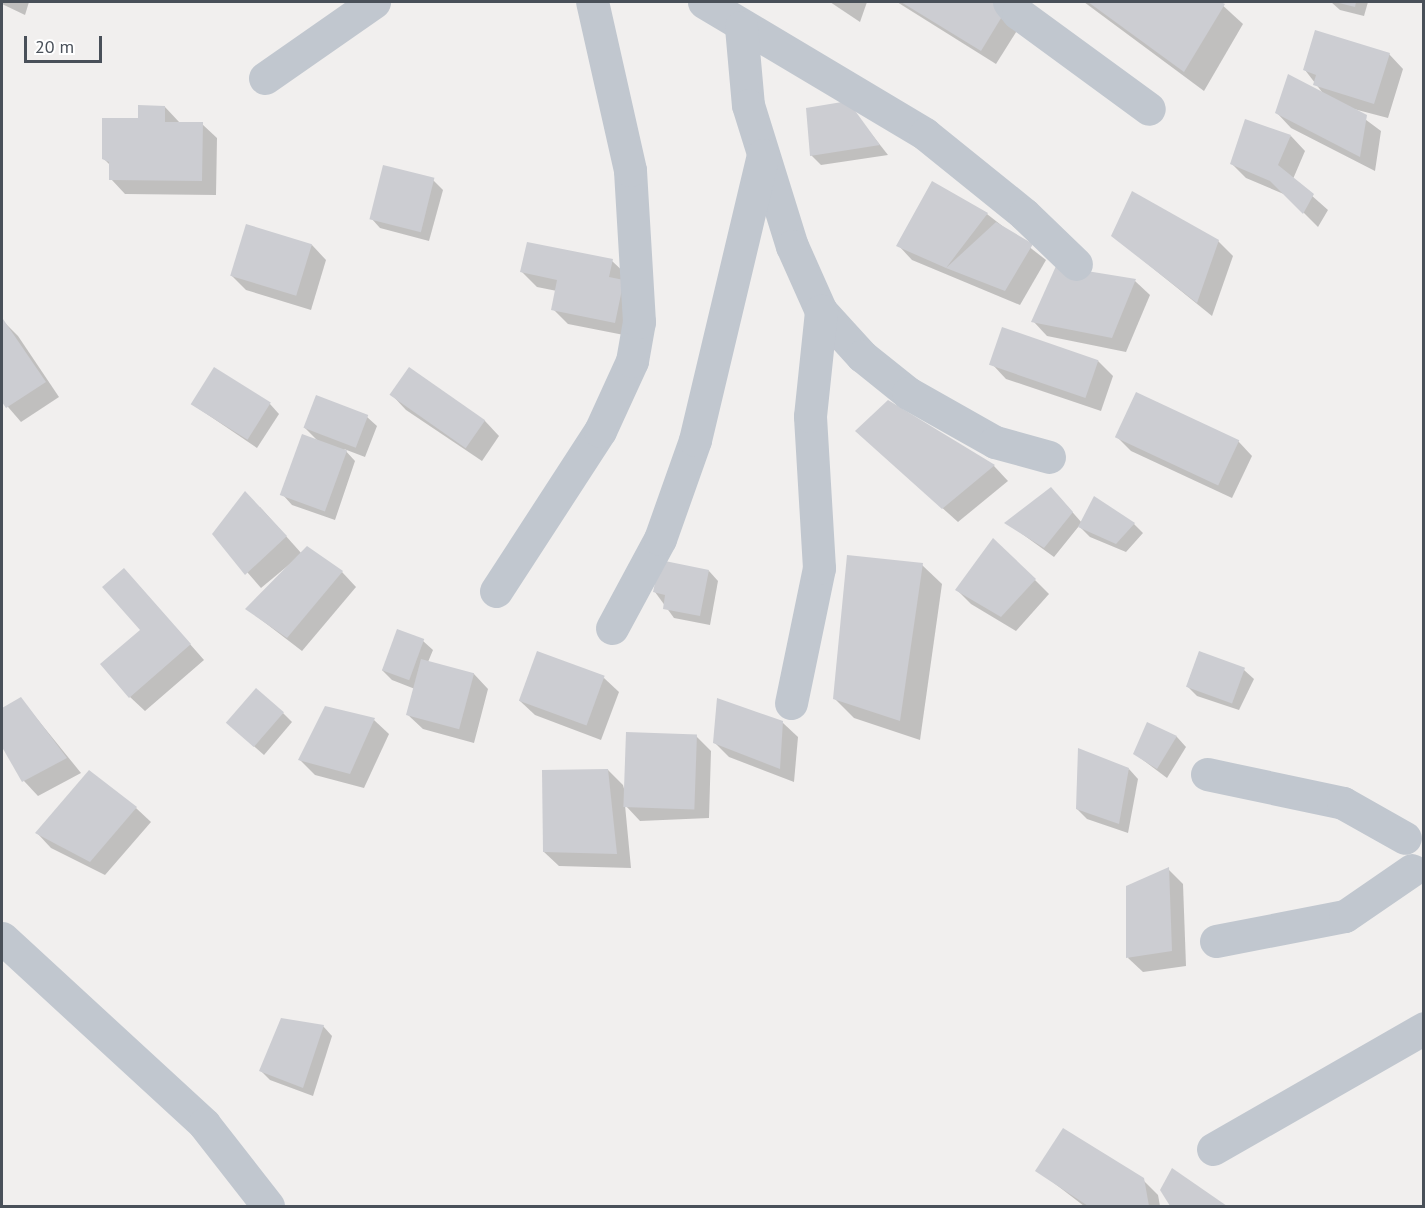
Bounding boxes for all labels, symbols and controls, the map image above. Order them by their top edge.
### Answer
scale bar [27,24,105,62]
text: 20 m [35,35,74,58]

